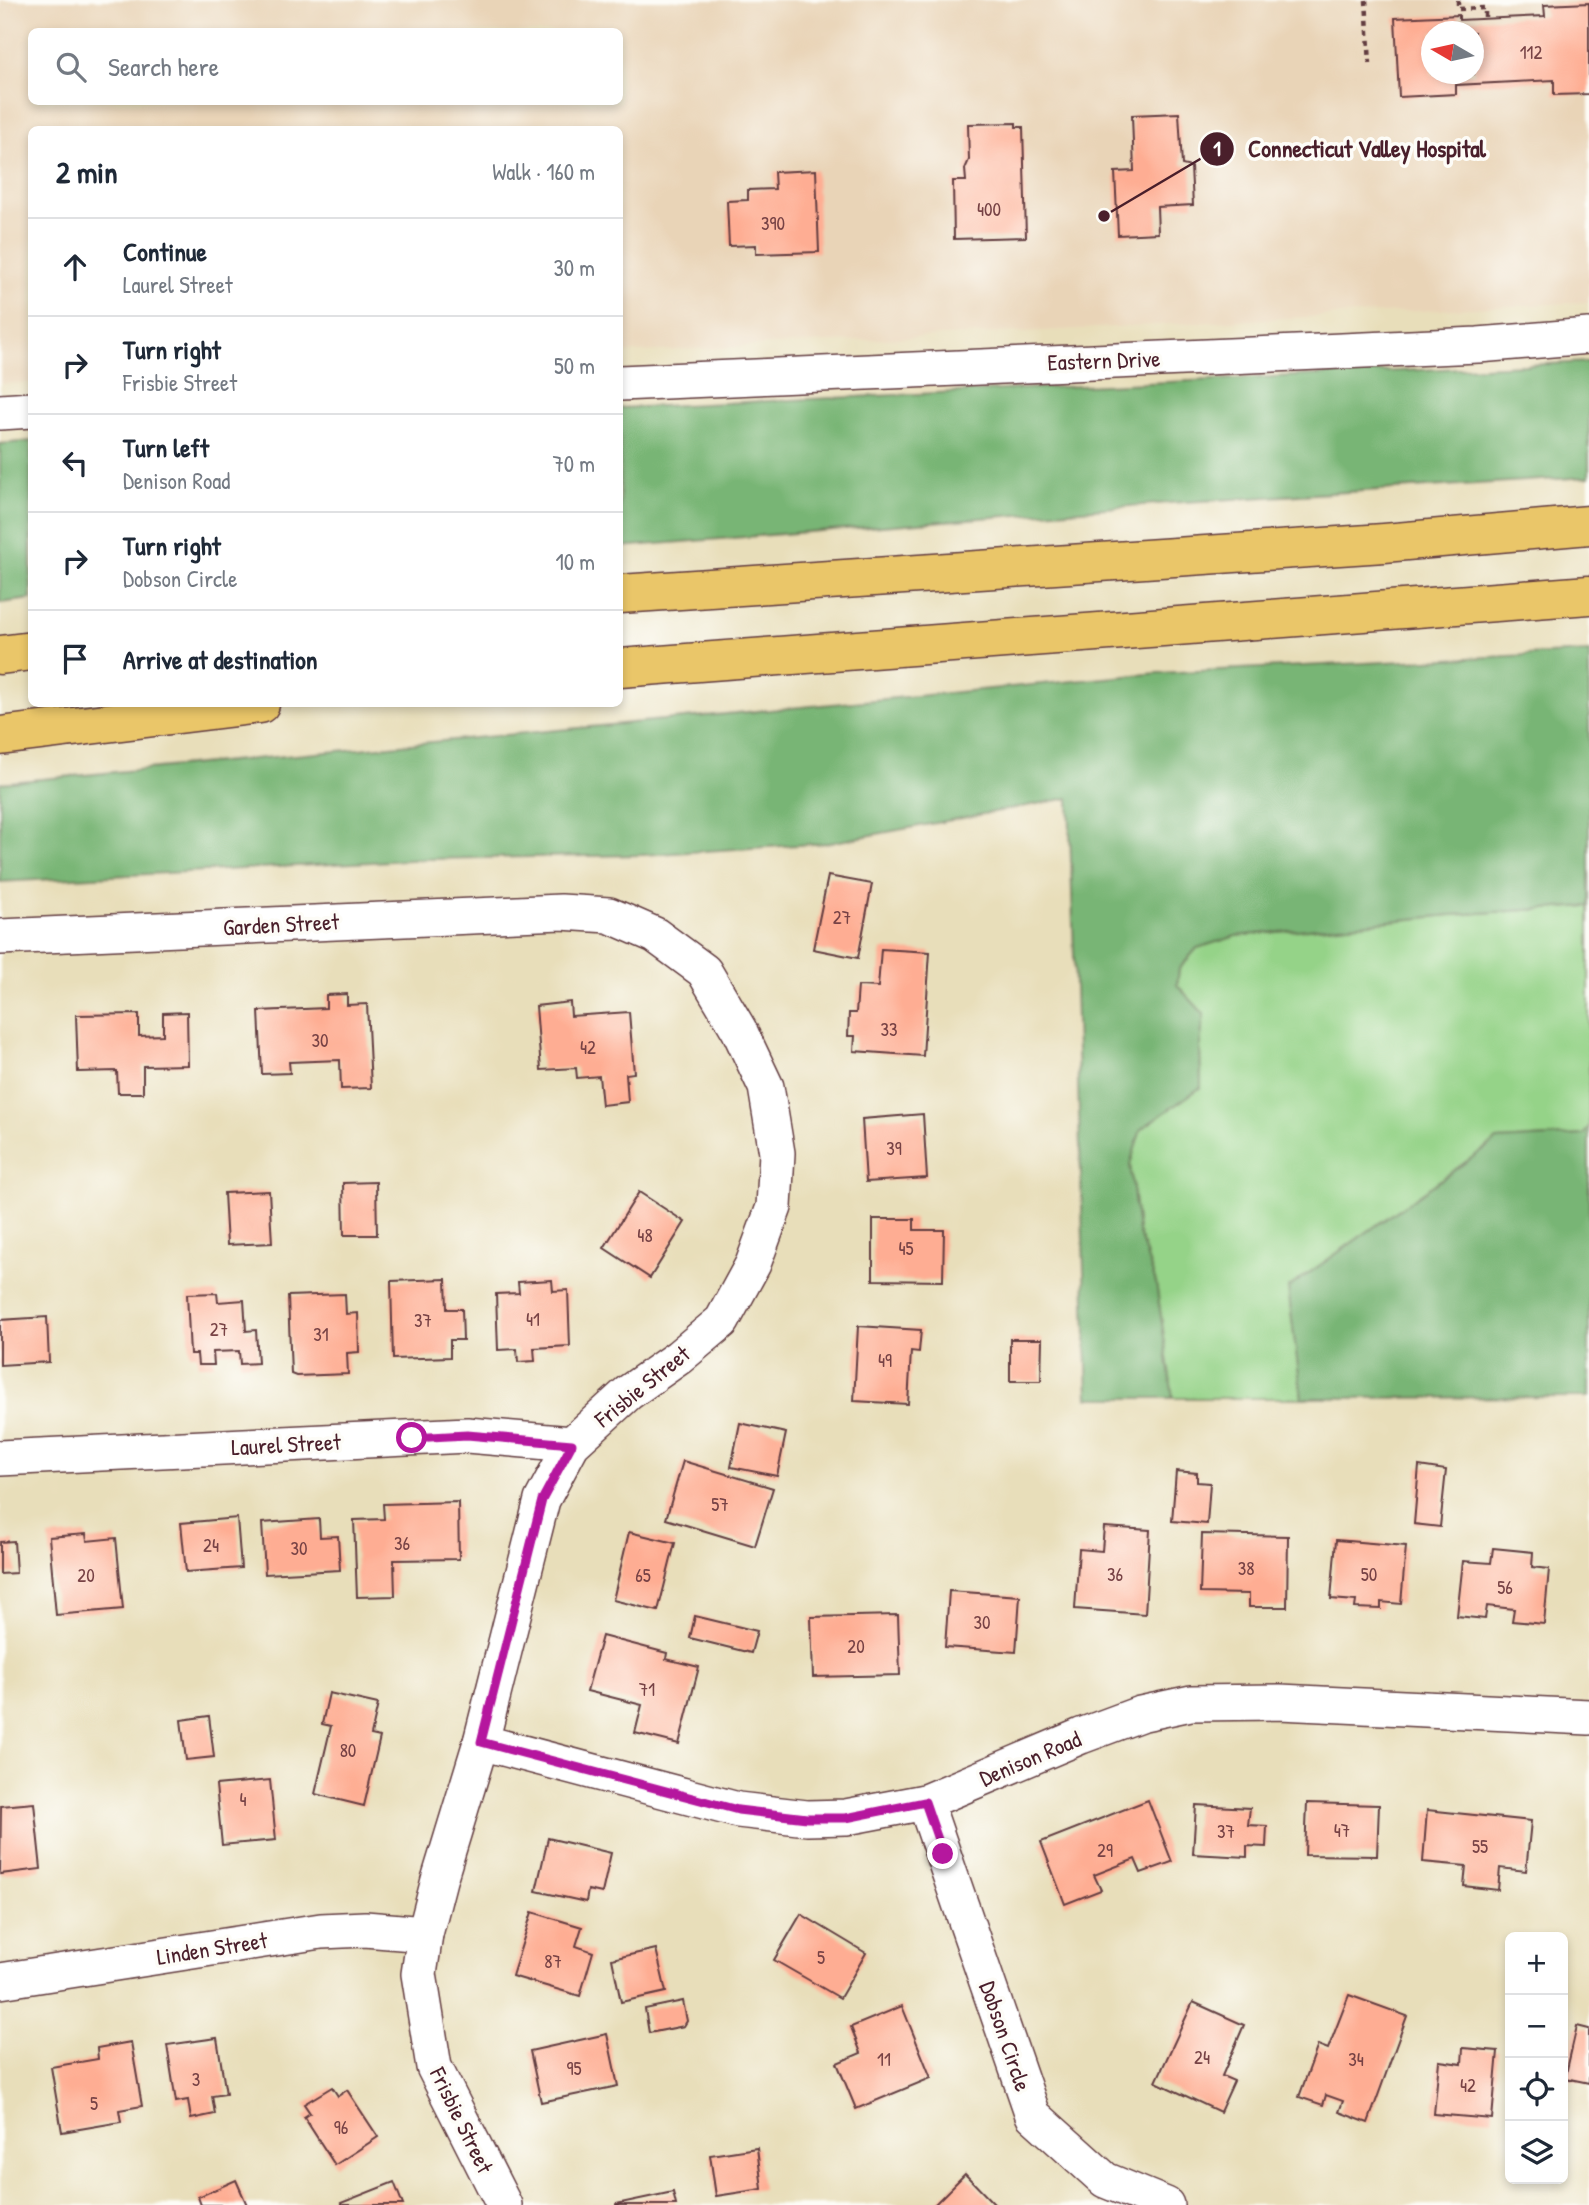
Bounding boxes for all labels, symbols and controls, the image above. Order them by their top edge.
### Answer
north arrow [1421,21,1484,84]
search box [28,28,623,105]
house number: 112 [1520,39,1542,65]
icon: search [52,48,90,86]
text: Search here [108,49,219,84]
callout: Connecticut Valley Hospital [1199,127,1500,172]
text: Connecticut Valley Hospital [1248,132,1487,165]
text: 1 [1213,134,1221,163]
text: 2 min [56,152,118,192]
text: Walk · 160 m [492,156,595,187]
house number: 400 [977,196,1001,222]
house number: 390 [761,210,785,236]
text: Continue [123,234,207,269]
icon: ahead [56,248,94,286]
text: 30 m [553,252,595,283]
text: Laurel Street [123,269,233,300]
text: Turn right [123,332,221,367]
street label: Eastern Drive [1047,343,1161,377]
icon: right [56,346,94,384]
text: 50 m [554,350,595,381]
text: Frisbie Street [123,367,237,398]
text: Turn left [123,430,209,465]
icon: left [56,444,94,482]
text: 70 m [552,448,595,479]
text: Denison Road [123,465,230,496]
text: Turn right [123,528,221,563]
icon: right [56,542,94,580]
text: 10 m [555,546,595,577]
text: Dobson Circle [123,563,237,594]
icon: arrive [56,640,94,678]
text: Arrive at destination [123,642,318,677]
house number: 27 [833,904,851,930]
street label: Garden Street [222,905,341,943]
house number: 33 [880,1016,898,1042]
house number: 30 [311,1027,329,1053]
house number: 42 [580,1034,596,1060]
house number: 39 [886,1135,902,1161]
house number: 48 [637,1222,653,1248]
house number: 45 [898,1235,914,1261]
house number: 41 [526,1306,540,1332]
house number: 37 [414,1307,432,1333]
house number: 27 [210,1316,228,1342]
house number: 31 [313,1321,329,1347]
street label: Frisbie Street [587,1337,697,1435]
house number: 49 [878,1347,892,1373]
route start [396,1422,427,1453]
street label: Laurel Street [230,1426,343,1462]
house number: 57 [711,1491,729,1517]
house number: 36 [394,1530,410,1556]
house number: 24 [203,1532,219,1558]
house number: 30 [290,1535,308,1561]
house number: 38 [1238,1555,1254,1581]
house number: 36 [1107,1561,1123,1587]
house number: 50 [1361,1561,1377,1587]
house number: 20 [77,1562,95,1588]
house number: 65 [635,1562,651,1588]
house number: 56 [1497,1574,1513,1600]
house number: 30 [973,1609,991,1635]
house number: 20 [847,1633,865,1659]
house number: 71 [639,1676,655,1702]
street label: Denison Road [975,1723,1085,1793]
house number: 80 [340,1737,356,1763]
house number: 4 [239,1786,247,1812]
house number: 47 [1334,1817,1350,1843]
house number: 37 [1217,1818,1235,1844]
house number: 55 [1472,1833,1488,1859]
house number: 29 [1097,1837,1113,1863]
route end [927,1838,958,1869]
street label: Linden Street [155,1924,271,1972]
map controls [1505,1932,1568,2184]
button: + [1505,1932,1568,1995]
house number: 5 [817,1944,825,1970]
house number: 87 [544,1948,562,1974]
street label: Dobson Circle [973,1977,1039,2095]
button: − [1505,1995,1568,2058]
house number: 24 [1194,2044,1210,2070]
house number: 11 [877,2046,891,2072]
house number: 34 [1348,2046,1364,2072]
house number: 95 [566,2055,582,2081]
button: locate [1505,2058,1568,2121]
street label: Frisbie Street [423,2061,501,2179]
house number: 3 [192,2066,200,2092]
house number: 42 [1460,2072,1476,2098]
house number: 5 [90,2090,98,2116]
house number: 96 [334,2114,348,2140]
button: layers [1505,2121,1568,2184]

